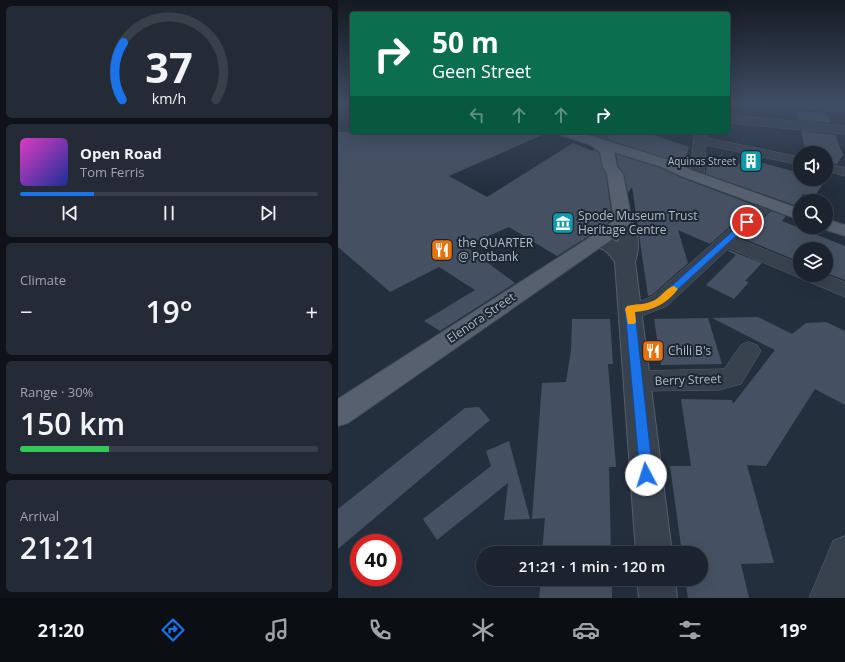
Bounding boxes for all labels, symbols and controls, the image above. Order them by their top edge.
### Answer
text: 50 m [432,23,499,61]
icon: right [366,28,418,80]
text: 37 [145,39,193,95]
text: Geen Street [432,59,531,83]
text: km/h [152,89,186,108]
icon: left [466,104,488,126]
icon: ahead [508,104,530,126]
icon: ahead [550,104,572,126]
icon: right [592,104,614,126]
text: Open Road [80,143,162,163]
map controls [793,146,833,282]
button: sound [793,146,833,186]
building icon: Aquinas Street [738,148,764,174]
place label: Aquinas Street [668,154,736,168]
text: Tom Ferris [80,163,145,181]
button: search [793,194,833,234]
icon: previous [59,202,81,224]
icon: pause [158,202,180,224]
icon: next [257,202,279,224]
pin [730,205,764,239]
place label: Spode Museum Trust Heritage Centre [578,207,697,238]
museum icon: Spode Museum Trust Heritage Centre [550,210,576,236]
icon: arrive [736,211,758,233]
place label: the QUARTER @ Potbank [458,234,534,265]
restaurant icon: the QUARTER @ Potbank [429,237,455,263]
button: layers [793,242,833,282]
text: Climate [20,271,66,289]
street label: Elenora Street [443,288,518,347]
text: 19° [145,291,193,332]
text: − [20,296,33,326]
text: + [305,296,318,326]
restaurant icon: Chili B's [640,338,666,364]
place label: Chili B's [668,342,712,359]
street label: Berry Street [654,370,722,389]
text: Range · 30% [20,383,93,401]
text: 150 km [20,403,125,444]
position arrow [625,454,667,496]
text: Arrival [20,507,59,525]
text: 21:21 [20,527,97,568]
speed limit sign: 40 [350,534,402,586]
text: 21:21 · 1 min · 120 m [519,556,665,576]
icon: directions [159,616,187,644]
icon: music [263,616,291,644]
icon: phone [366,616,394,644]
icon: climate [469,616,497,644]
icon: car [572,616,600,644]
icon: filters [676,616,704,644]
text: 21:20 [38,618,84,642]
text: 19° [779,618,807,642]

